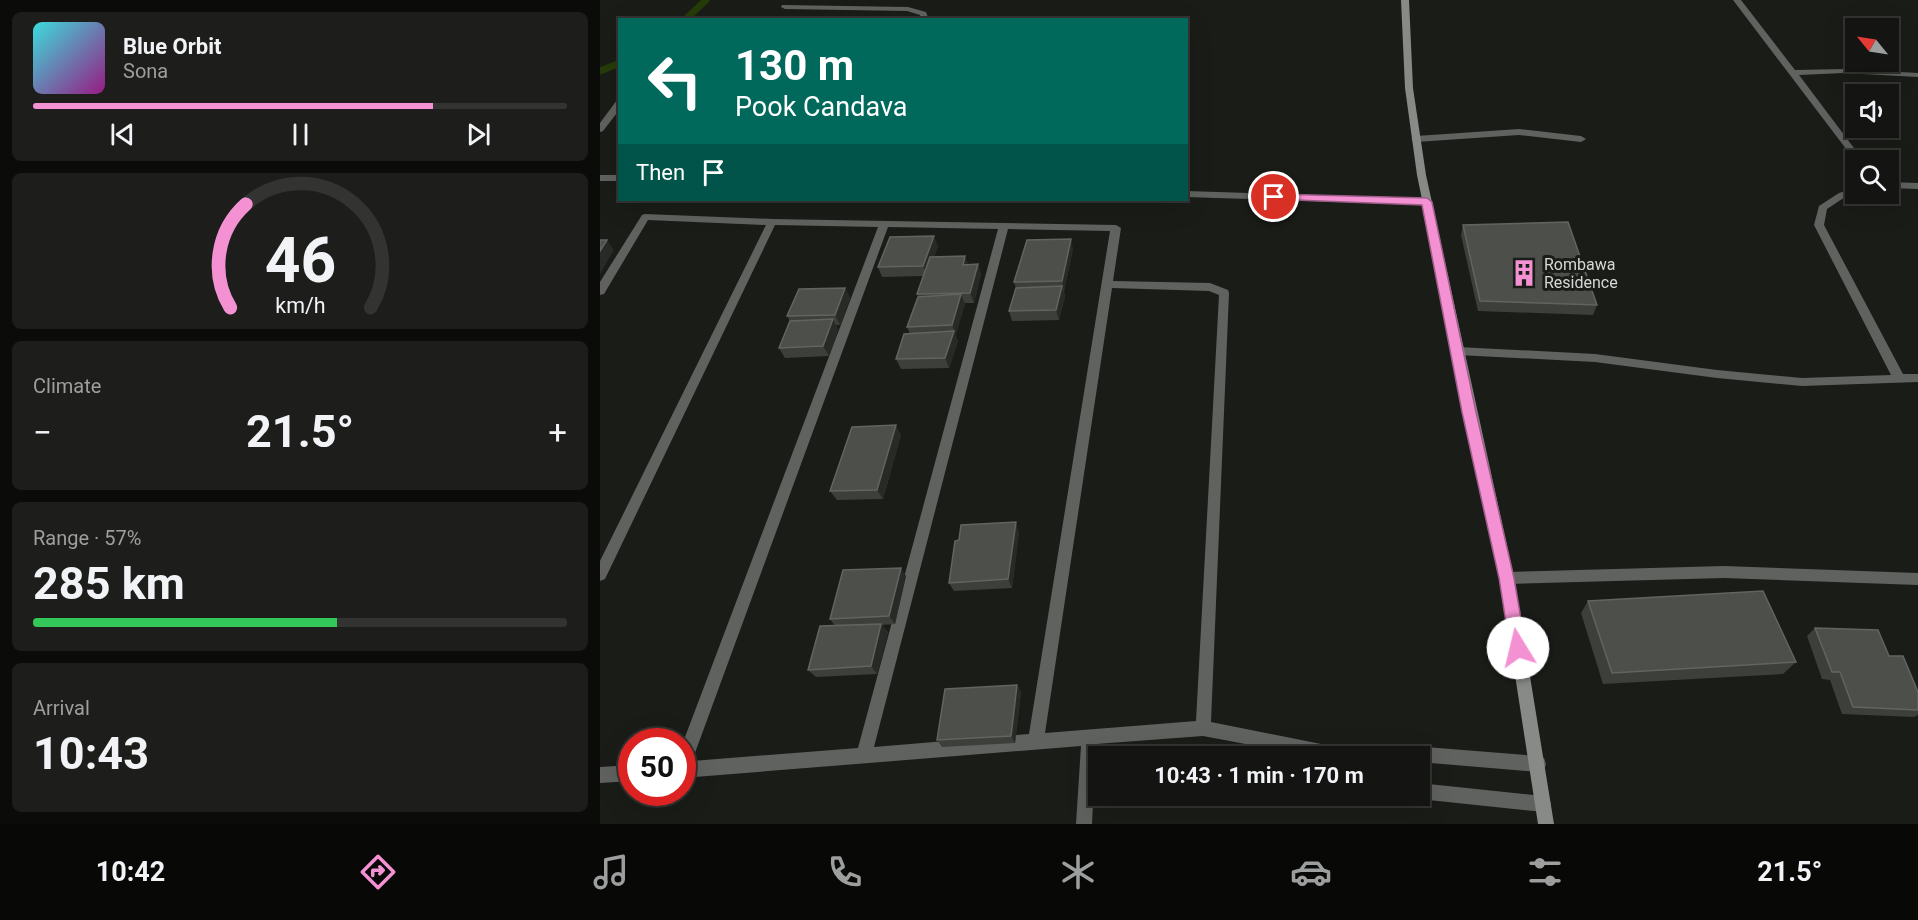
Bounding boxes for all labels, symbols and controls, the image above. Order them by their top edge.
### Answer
north arrow [1845,18,1899,72]
map controls [1845,18,1899,204]
text: Blue Orbit [123,34,221,59]
text: 130 m [735,41,854,90]
icon: left [636,42,714,120]
text: Sona [123,59,168,83]
button: sound [1845,84,1899,138]
text: Pook Candava [735,91,908,123]
icon: previous [106,118,139,151]
icon: pause [284,118,317,151]
icon: next [462,118,495,151]
button: search [1845,150,1899,204]
icon: arrive [697,156,730,189]
text: Then [636,160,685,185]
pin [1248,171,1299,222]
icon: arrive [1257,180,1290,213]
text: 46 [264,224,336,297]
place label: Rombawa Residence [1544,255,1618,292]
building icon: Rombawa Residence [1509,258,1539,288]
text: km/h [275,293,325,318]
text: Climate [33,374,101,398]
text: 21.5° [246,405,354,458]
text: − [33,413,52,452]
text: + [548,413,567,452]
text: Range · 57% [33,526,141,550]
text: 285 km [33,557,185,610]
position arrow [1486,616,1550,680]
text: Arrival [33,696,90,720]
text: 10:43 [33,727,149,780]
speed limit sign: 50 [618,728,696,806]
text: 10:43 · 1 min · 170 m [1154,763,1364,788]
icon: directions [357,851,399,893]
icon: music [590,851,632,893]
icon: phone [824,851,866,893]
icon: climate [1057,851,1099,893]
icon: car [1290,851,1332,893]
icon: filters [1524,851,1566,893]
text: 10:42 [96,856,165,888]
text: 21.5° [1757,856,1822,888]

